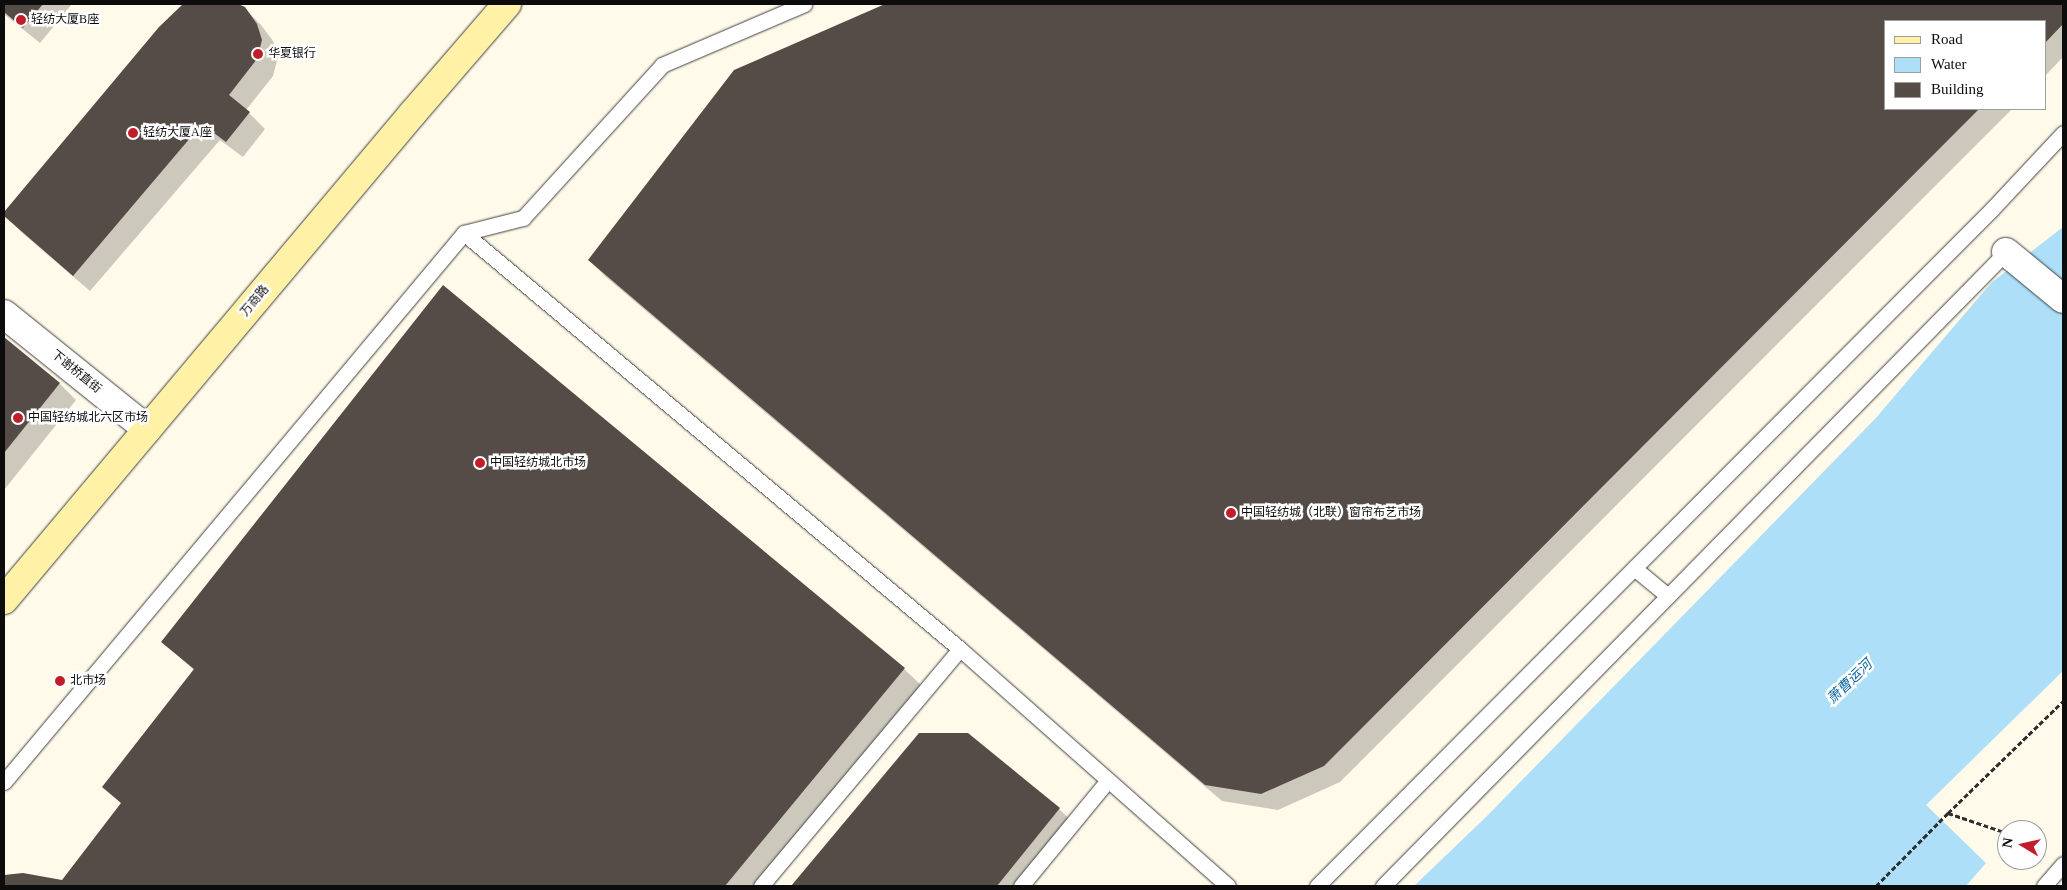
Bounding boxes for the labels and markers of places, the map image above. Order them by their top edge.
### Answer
place label: 轻纺大厦B座 [31,13,99,27]
marker: 轻纺大厦B座 [15,14,27,26]
place label: 华夏银行 [268,47,316,61]
marker: 华夏银行 [252,48,264,60]
place label: 轻纺大厦A座 [143,126,212,140]
marker: 轻纺大厦A座 [127,127,139,139]
place label: 中国轻纺城北六区市场 [28,411,148,425]
marker: 中国轻纺城北六区市场 [12,412,24,424]
place label: 中国轻纺城北市场 [490,456,586,470]
marker: 中国轻纺城北市场 [474,457,486,469]
place label: 中国轻纺城（北联）窗帘布艺市场 [1241,506,1421,520]
marker: 中国轻纺城（北联）窗帘布艺市场 [1225,507,1237,519]
place label: 北市场 [70,674,106,688]
marker: 北市场 [54,675,66,687]

